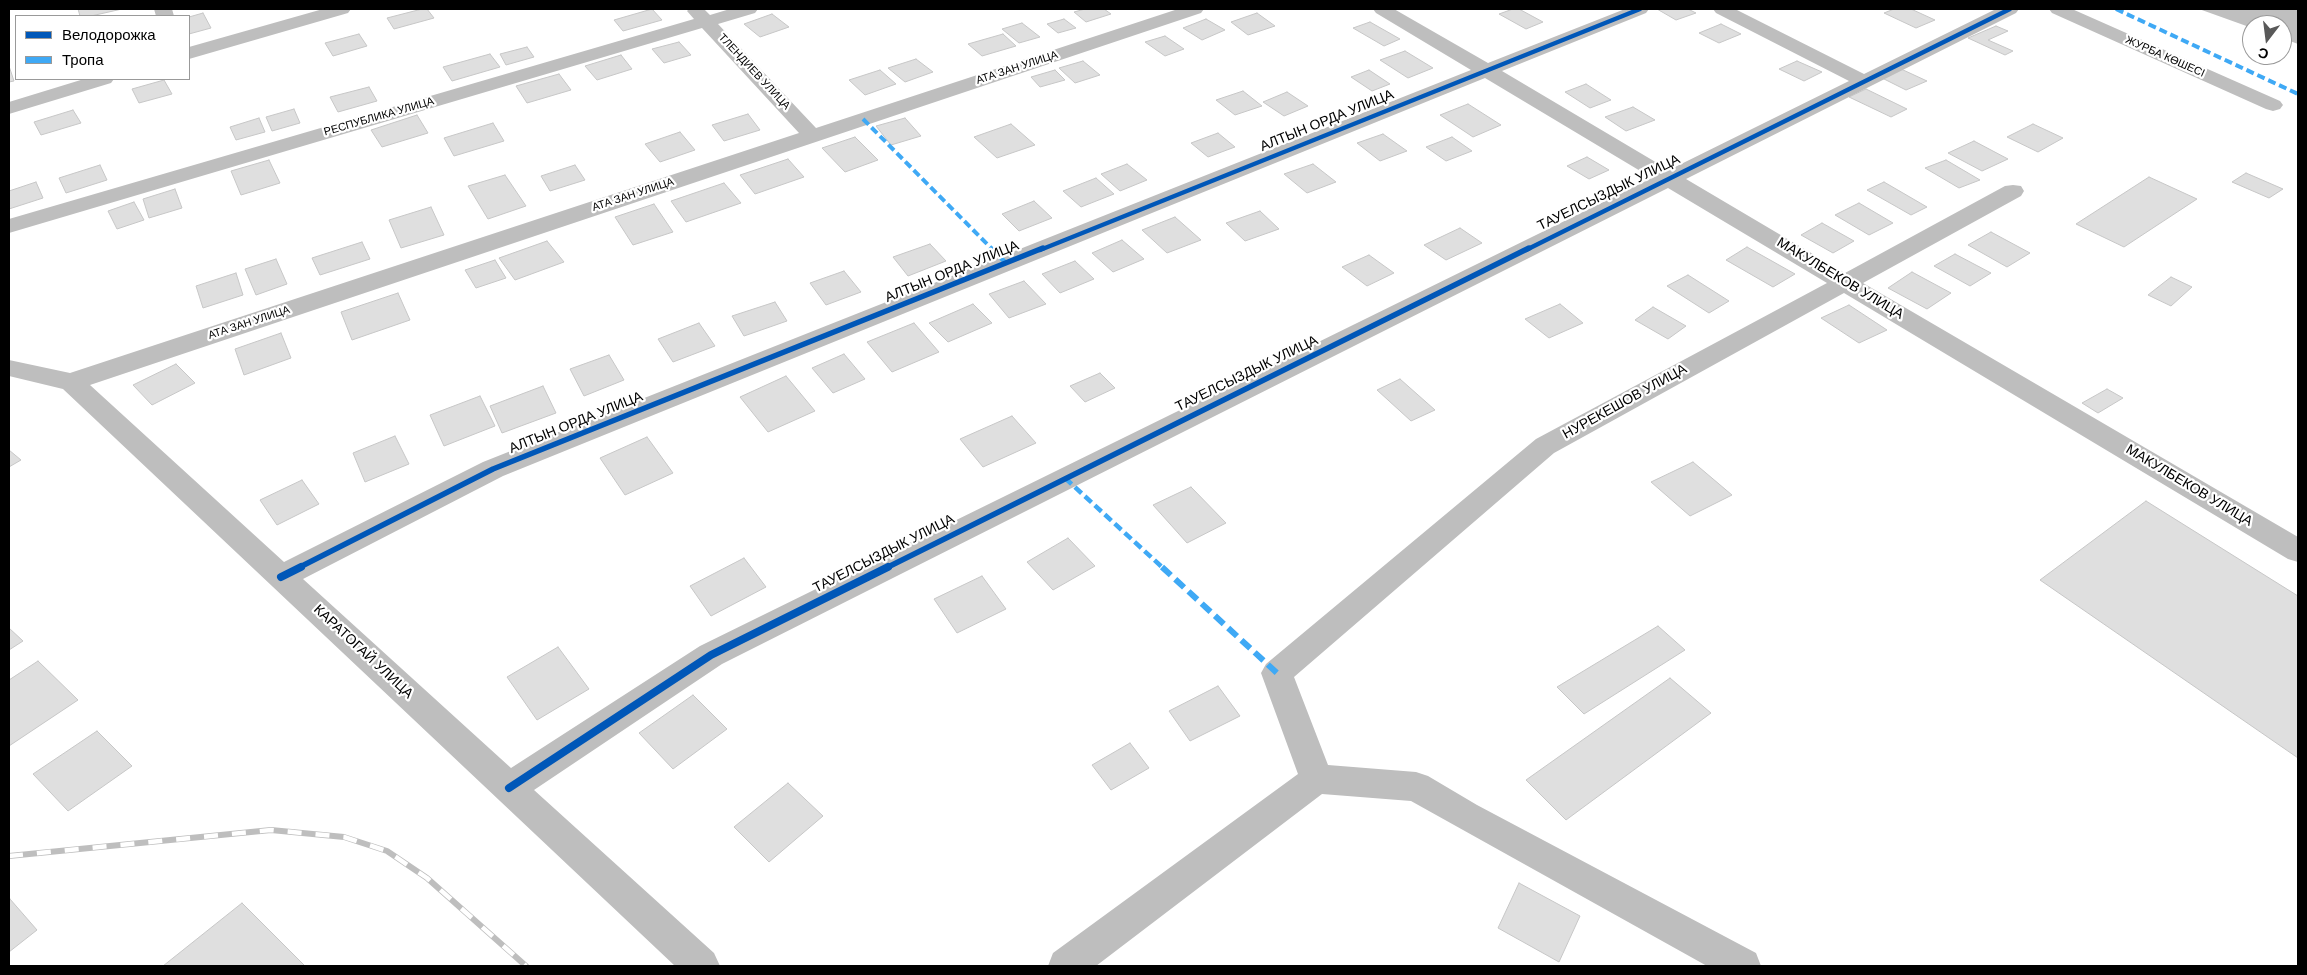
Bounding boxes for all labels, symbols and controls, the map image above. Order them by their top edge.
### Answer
legend [15,15,190,80]
north arrow [2242,15,2292,65]
text: Велодорожка [62,25,156,45]
street label: ТЛЕНДИЕВ УЛИЦА [715,31,793,113]
street label: ЖУРБА КӨШЕСІ [2123,34,2207,80]
text: С [2256,44,2271,64]
street label: АТА ЗАН УЛИЦА [974,49,1060,87]
text: Тропа [62,50,103,70]
street label: АЛТЫН ОРДА УЛИЦА [1258,86,1396,156]
street label: РЕСПУБЛИКА УЛИЦА [323,95,435,139]
street label: ТАУЕЛСЫЗДЫК УЛИЦА [1535,151,1683,235]
street label: АТА ЗАН УЛИЦА [590,176,676,214]
street label: МАКУЛБЕКОВ УЛИЦА [1774,235,1906,323]
street label: АЛТЫН ОРДА УЛИЦА [883,237,1021,307]
street label: АТА ЗАН УЛИЦА [206,304,292,342]
street label: ТАУЕЛСЫЗДЫК УЛИЦА [1173,332,1321,416]
street label: НУРЕКЕШОВ УЛИЦА [1560,361,1690,443]
street label: АЛТЫН ОРДА УЛИЦА [507,388,645,458]
street label: МАКУЛБЕКОВ УЛИЦА [2123,442,2255,530]
street label: ТАУЕЛСЫЗДЫК УЛИЦА [811,511,957,597]
street label: КАРАТОГАЙ УЛИЦА [310,601,416,703]

